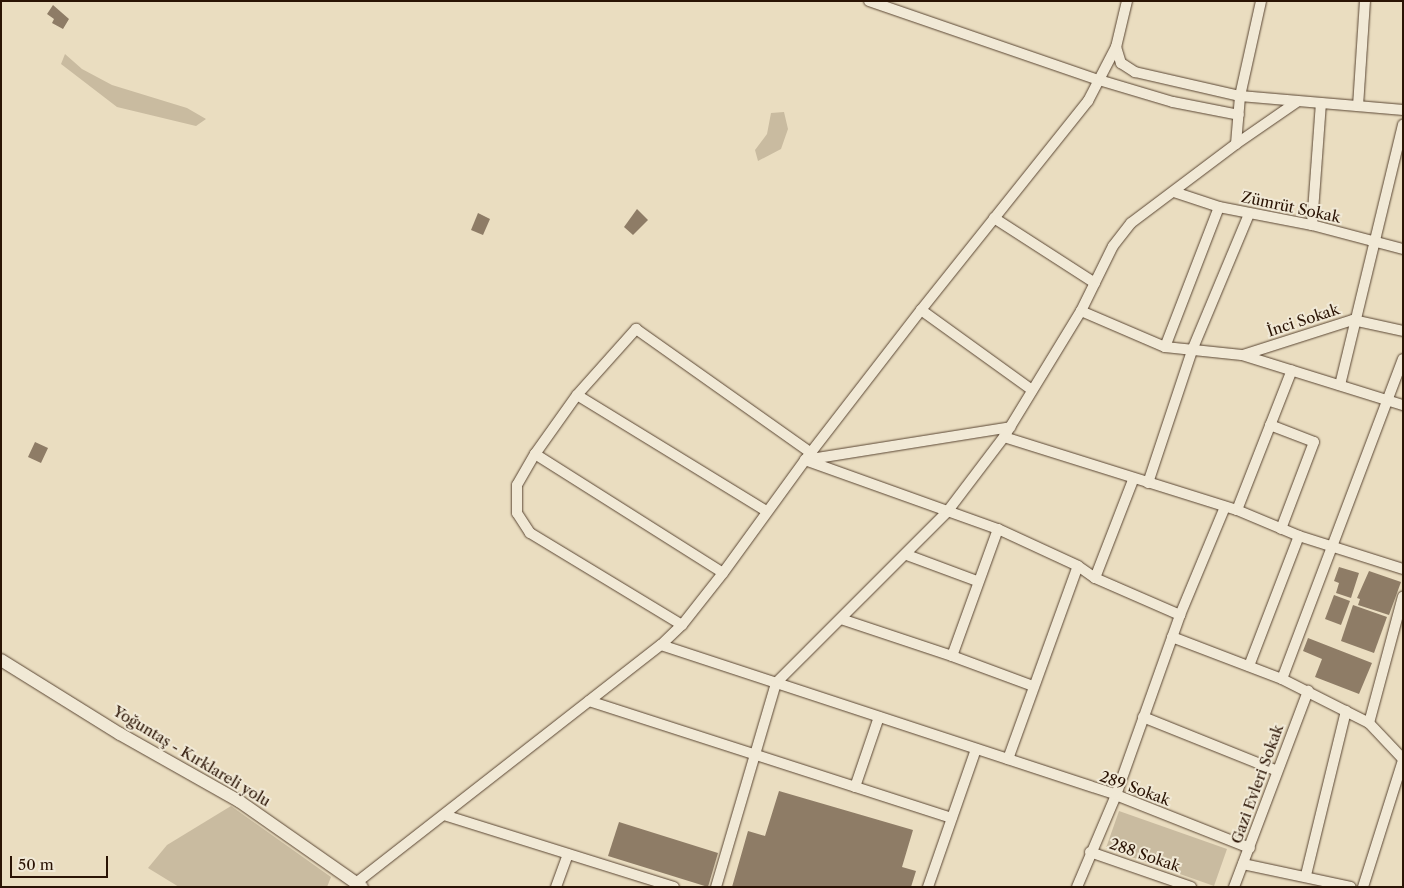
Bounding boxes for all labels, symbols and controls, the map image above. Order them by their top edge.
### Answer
street label: Zümrüt Sokak [1240,188,1342,226]
street label: İnci Sokak [1265,300,1341,340]
street label: Yoğuntaş - Kırklareli yolu [110,702,274,810]
street label: Gazi Evleri Sokak [1227,722,1287,846]
street label: 289 Sokak [1097,767,1173,809]
street label: 288 Sokak [1107,835,1183,875]
scale bar [12,846,110,878]
text: 50 m [18,855,54,874]

